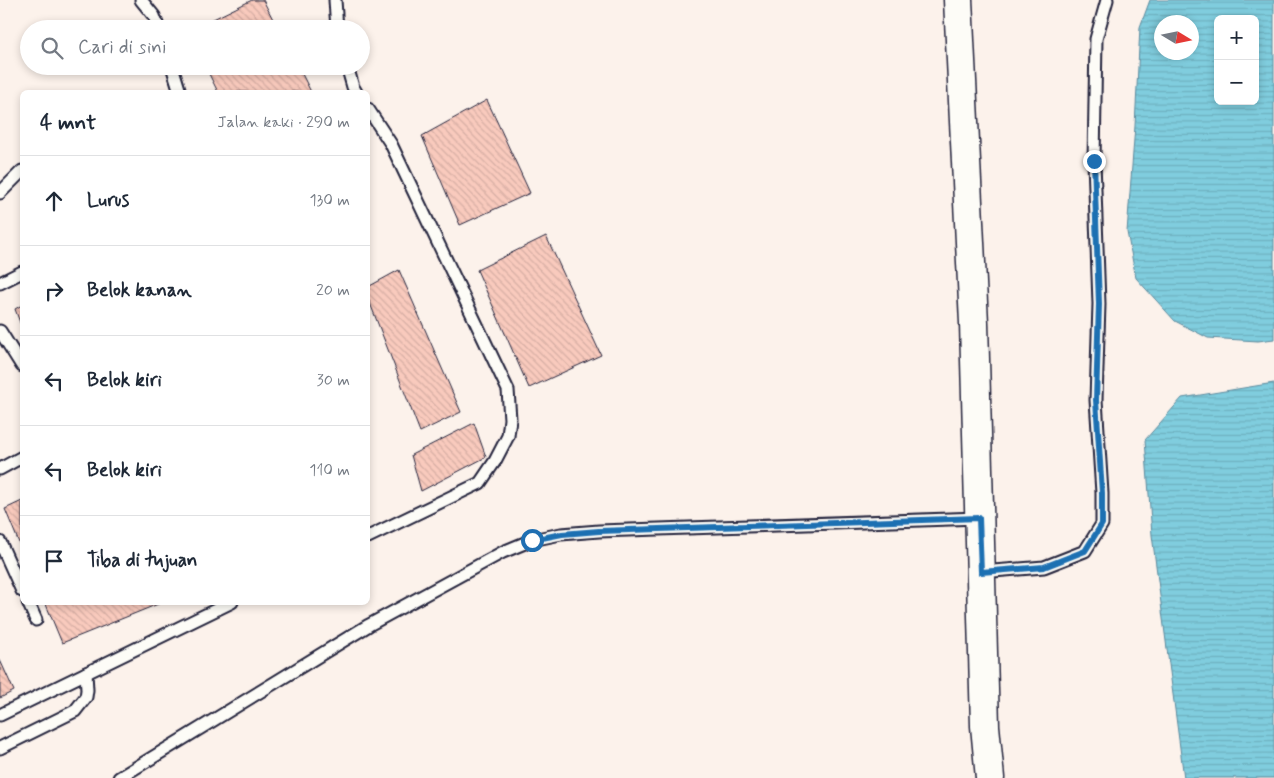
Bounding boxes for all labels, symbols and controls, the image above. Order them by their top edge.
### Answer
north arrow [1154,15,1199,60]
map controls [1214,15,1259,105]
button: + [1214,15,1259,60]
search box [20,20,370,75]
icon: search [38,34,66,62]
text: Cari di sini [78,35,166,60]
button: − [1214,60,1259,105]
text: 4 mnt [40,109,96,137]
text: Jalan kaki · 290 m [217,112,350,133]
route end [1083,150,1106,173]
icon: ahead [40,187,68,215]
text: Lurus [87,188,129,213]
text: 130 m [309,190,350,211]
icon: right [40,277,68,305]
text: Belok kanan [87,278,192,303]
text: 20 m [316,280,350,301]
icon: left [40,367,68,395]
text: Belok kiri [87,368,162,393]
text: 30 m [317,370,350,391]
icon: left [40,457,68,485]
text: Belok kiri [87,458,162,483]
text: 110 m [309,460,350,481]
route start [521,529,544,552]
icon: arrive [40,547,68,575]
text: Tiba di tujuan [87,548,198,573]

